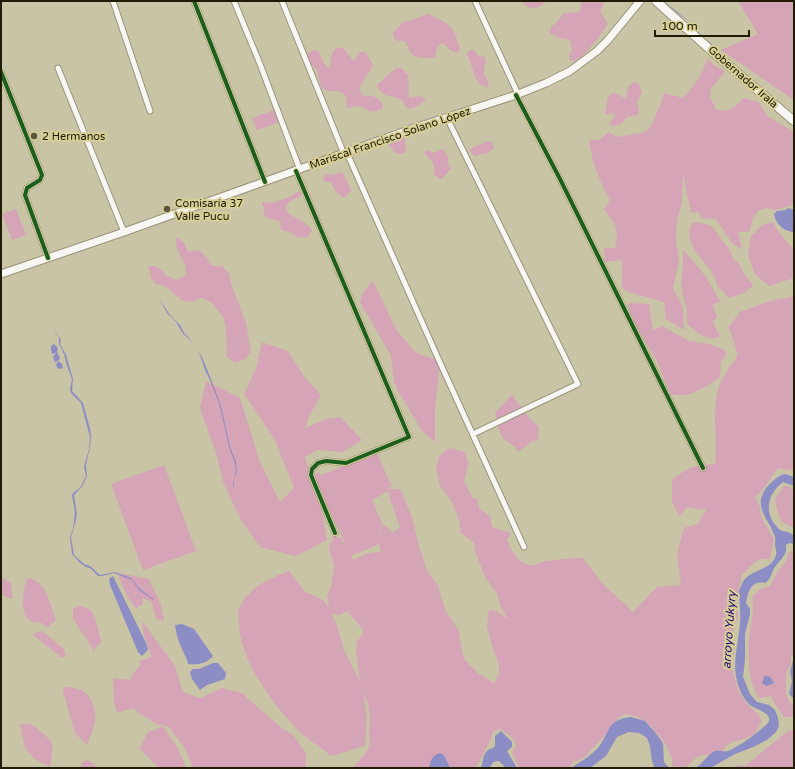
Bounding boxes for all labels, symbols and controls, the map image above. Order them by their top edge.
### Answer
scale bar [655,12,749,38]
text: 100 m [661,19,698,33]
street label: Gobernador Irala [705,43,781,111]
street label: Mariscal Francisco Solano López [308,104,473,172]
place label: 2 Hermanos [42,130,105,143]
marker: 2 Hermanos [29,131,39,141]
place label: Comisaría 37 Valle Pucu [175,197,243,223]
marker: Comisaría 37 Valle Pucu [162,204,172,214]
water label: arroyo Yukyry [719,589,739,669]

